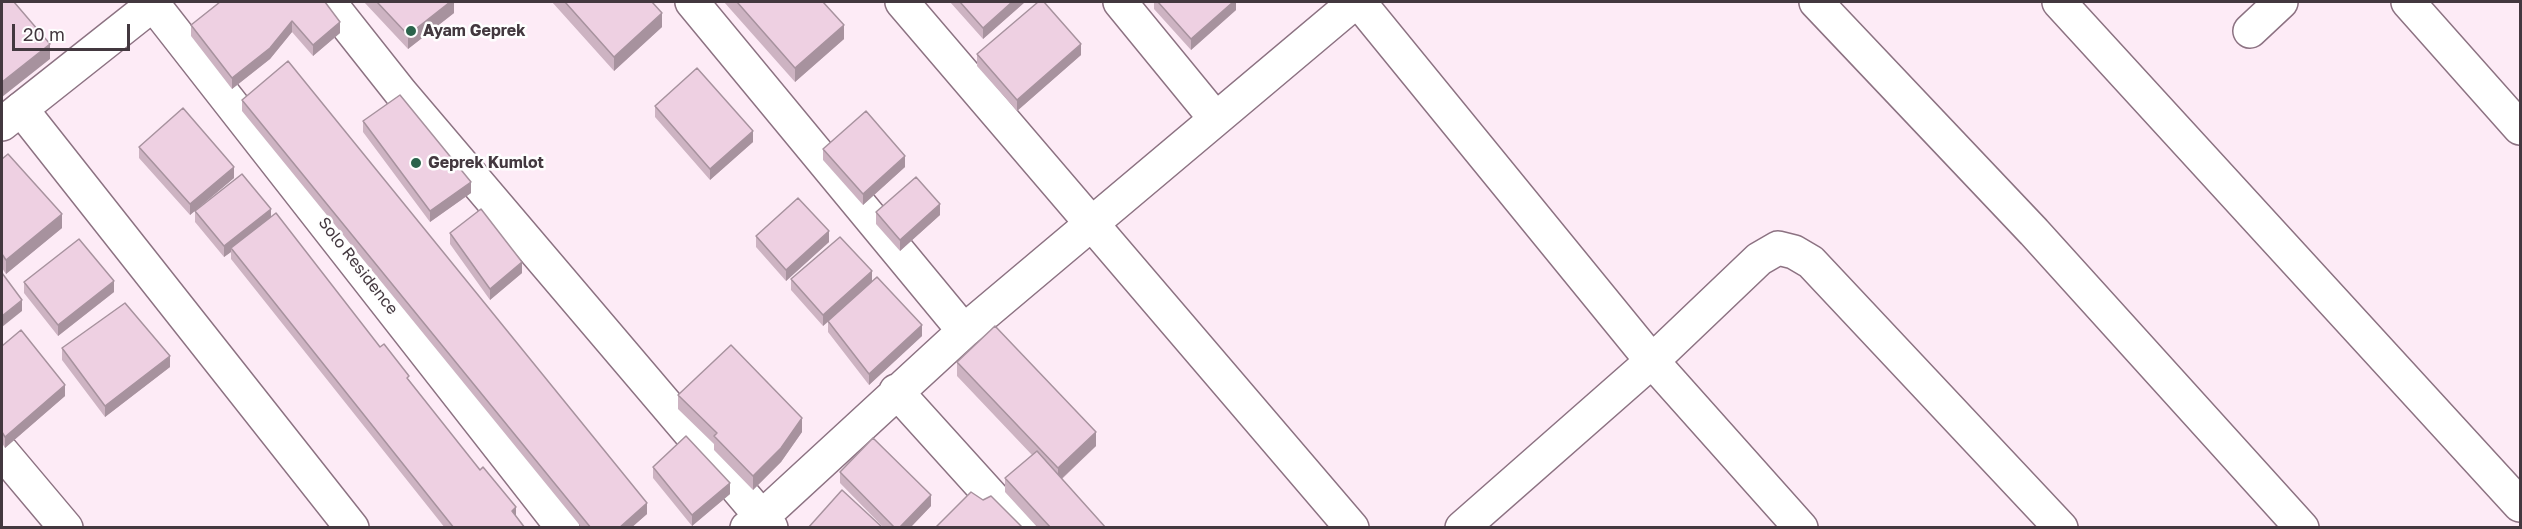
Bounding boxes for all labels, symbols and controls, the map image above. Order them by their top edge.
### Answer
scale bar [15,12,134,50]
place label: Ayam Geprek [423,21,526,41]
text: 20 m [23,23,65,45]
marker: Ayam Geprek [404,24,418,38]
place label: Geprek Kumlot [428,153,544,173]
marker: Geprek Kumlot [409,156,423,170]
street label: Solo Residence [314,214,402,318]

